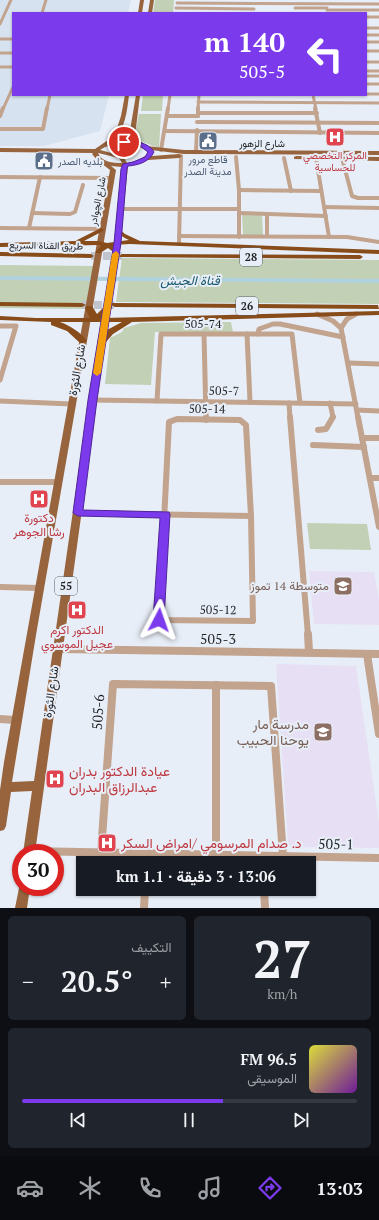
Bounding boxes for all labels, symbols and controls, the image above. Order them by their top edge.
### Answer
text: 140 m [204,23,285,60]
icon: left [299,28,351,80]
text: 505-5 [239,59,285,83]
pin [107,125,141,159]
hospital icon: المركز التخصصي للحساسية [324,126,346,148]
public building icon: قاطع مرور مدينة الصدر [197,130,219,152]
icon: arrive [113,131,135,153]
street label: شارع الزهور [238,137,285,150]
place label: المركز التخصصي للحساسية [303,149,367,174]
public building icon: بلديه الصدر [33,150,55,172]
place label: قاطع مرور مدينة الصدر [183,153,232,178]
place label: بلديه الصدر [57,155,103,168]
street label: شارع الچوادر [86,175,110,228]
street label: طريق القناة السريع [9,238,84,253]
road number: 28 [240,248,262,266]
water label: قناة الجيش [160,271,221,289]
road number: 26 [236,297,258,315]
street label: 505-74 [184,316,222,331]
street label: شارع الثورة [65,343,90,397]
street label: 505-7 [209,383,239,398]
street label: 505-14 [188,401,226,416]
hospital icon: دكتورة رشا الجوهر [28,488,50,510]
place label: دكتورة رشا الجوهر [12,510,65,540]
school or university icon: متوسطة 14 تموز [332,575,354,597]
road number: 55 [55,577,77,595]
place label: متوسطة 14 تموز [250,578,329,594]
hospital icon: الدكتور اكرم عجيل الموسوي [66,599,88,621]
position arrow [138,599,180,641]
street label: 505-12 [199,602,237,617]
place label: الدكتور اكرم عجيل الموسوي [41,622,113,654]
street label: 505-3 [200,629,236,648]
street label: شارع الثورة [39,665,64,719]
street label: 505-6 [87,693,108,730]
place label: مدرسة مار يوحنا الحبيب [237,714,309,749]
school or university icon: مدرسة مار يوحنا الحبيب [312,721,334,743]
place label: عيادة الدكتور بدران عبدالرزاق البدران [69,761,170,796]
hospital icon: عيادة الدكتور بدران عبدالرزاق البدران [44,768,66,790]
hospital icon: د. صدام المرسومي /امراض السكر [96,832,118,854]
place label: د. صدام المرسومي /امراض السكر [120,833,302,855]
street label: 505-1 [318,834,354,853]
speed limit sign: 30 [12,844,64,896]
text: 13:06 · 3 دقيقة · 1.1 km [116,866,276,886]
text: 27 [253,924,312,993]
text: التكييف [131,938,172,956]
text: 20.5° [61,961,133,1001]
text: − [22,967,34,996]
text: + [160,967,172,996]
text: km/h [267,985,297,1003]
text: 96.5 FM [240,1049,297,1069]
text: الموسيقى [247,1069,297,1087]
icon: previous [67,1109,89,1131]
icon: pause [178,1109,200,1131]
icon: next [290,1109,312,1131]
icon: car [16,1174,44,1202]
icon: climate [76,1174,104,1202]
icon: phone [136,1174,164,1202]
icon: music [196,1174,224,1202]
icon: directions [256,1174,284,1202]
text: 13:03 [316,1176,363,1200]

